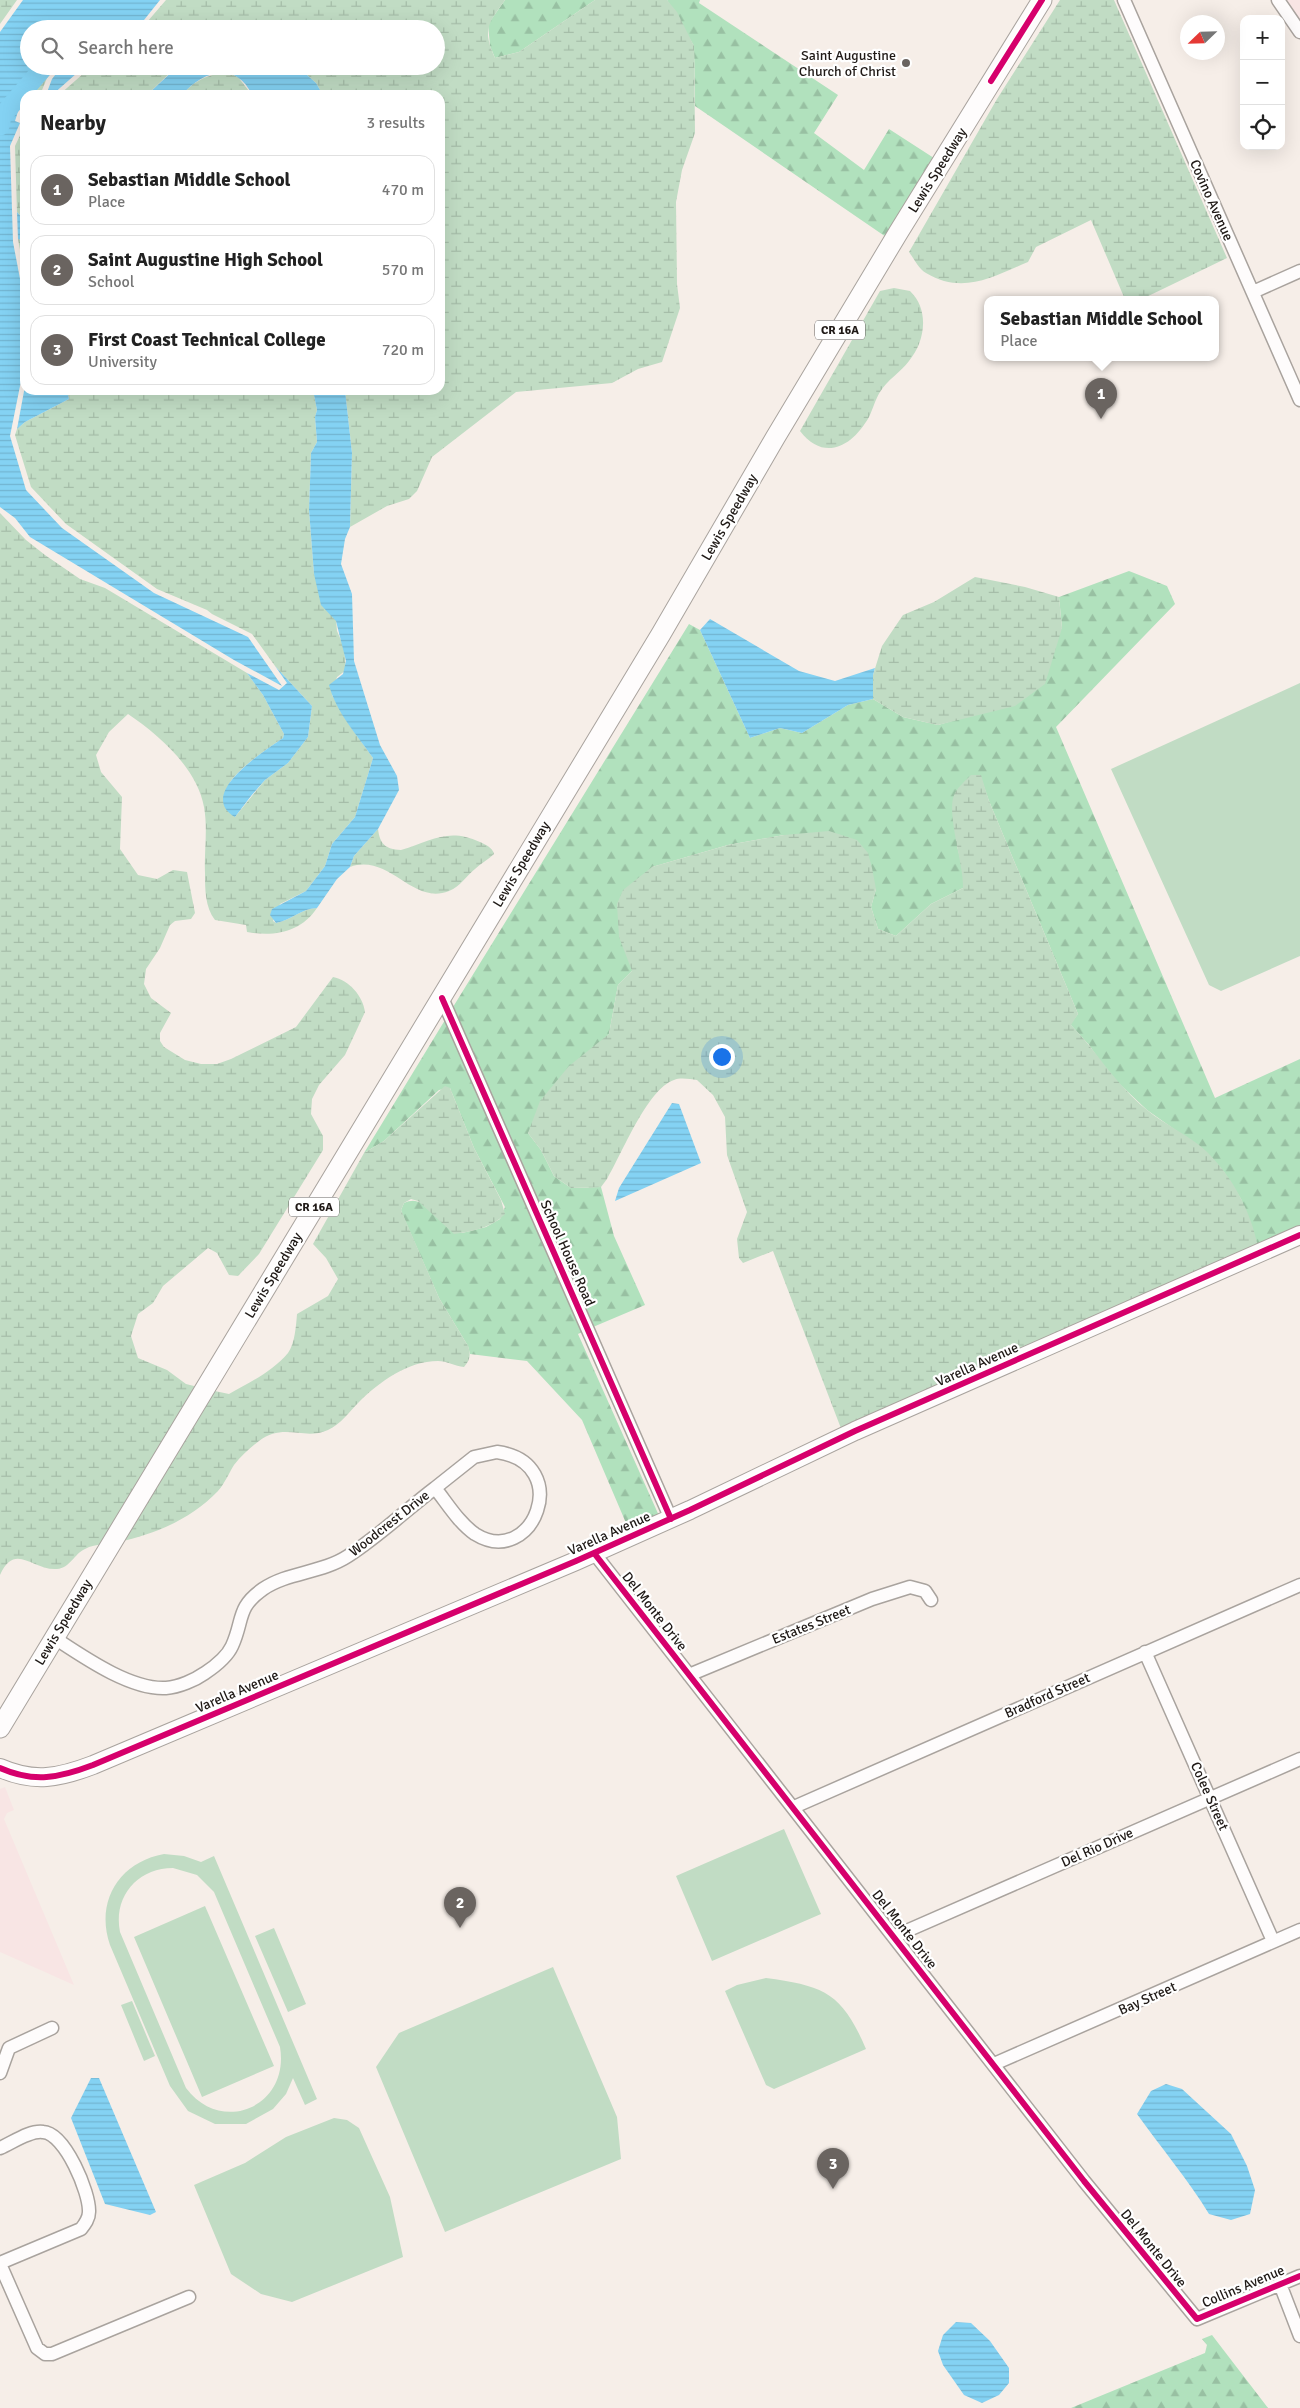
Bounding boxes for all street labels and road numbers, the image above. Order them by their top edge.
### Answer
street label: Lewis Speedway [904,124,971,216]
street label: Covino Avenue [1186,157,1237,244]
road number: CR 16A [815,320,865,340]
street label: Lewis Speedway [698,471,761,564]
street label: Lewis Speedway [489,818,554,910]
road number: CR 16A [289,1198,339,1216]
street label: School House Road [537,1198,599,1309]
street label: Lewis Speedway [241,1229,306,1321]
street label: Varella Avenue [933,1339,1021,1390]
street label: Woodcrest Drive [346,1487,433,1560]
street label: Varella Avenue [565,1508,653,1559]
street label: Del Monte Drive [618,1568,691,1654]
street label: Lewis Speedway [31,1576,96,1668]
street label: Estates Street [769,1601,853,1648]
street label: Varella Avenue [193,1666,281,1717]
street label: Bradford Street [1002,1669,1093,1722]
street label: Colee Street [1187,1759,1232,1833]
street label: Del Rio Drive [1059,1824,1136,1871]
street label: Del Monte Drive [868,1886,941,1972]
street label: Bay Street [1116,1978,1179,2019]
street label: Del Monte Drive [1117,2206,1190,2291]
street label: Collins Avenue [1199,2261,1287,2311]

